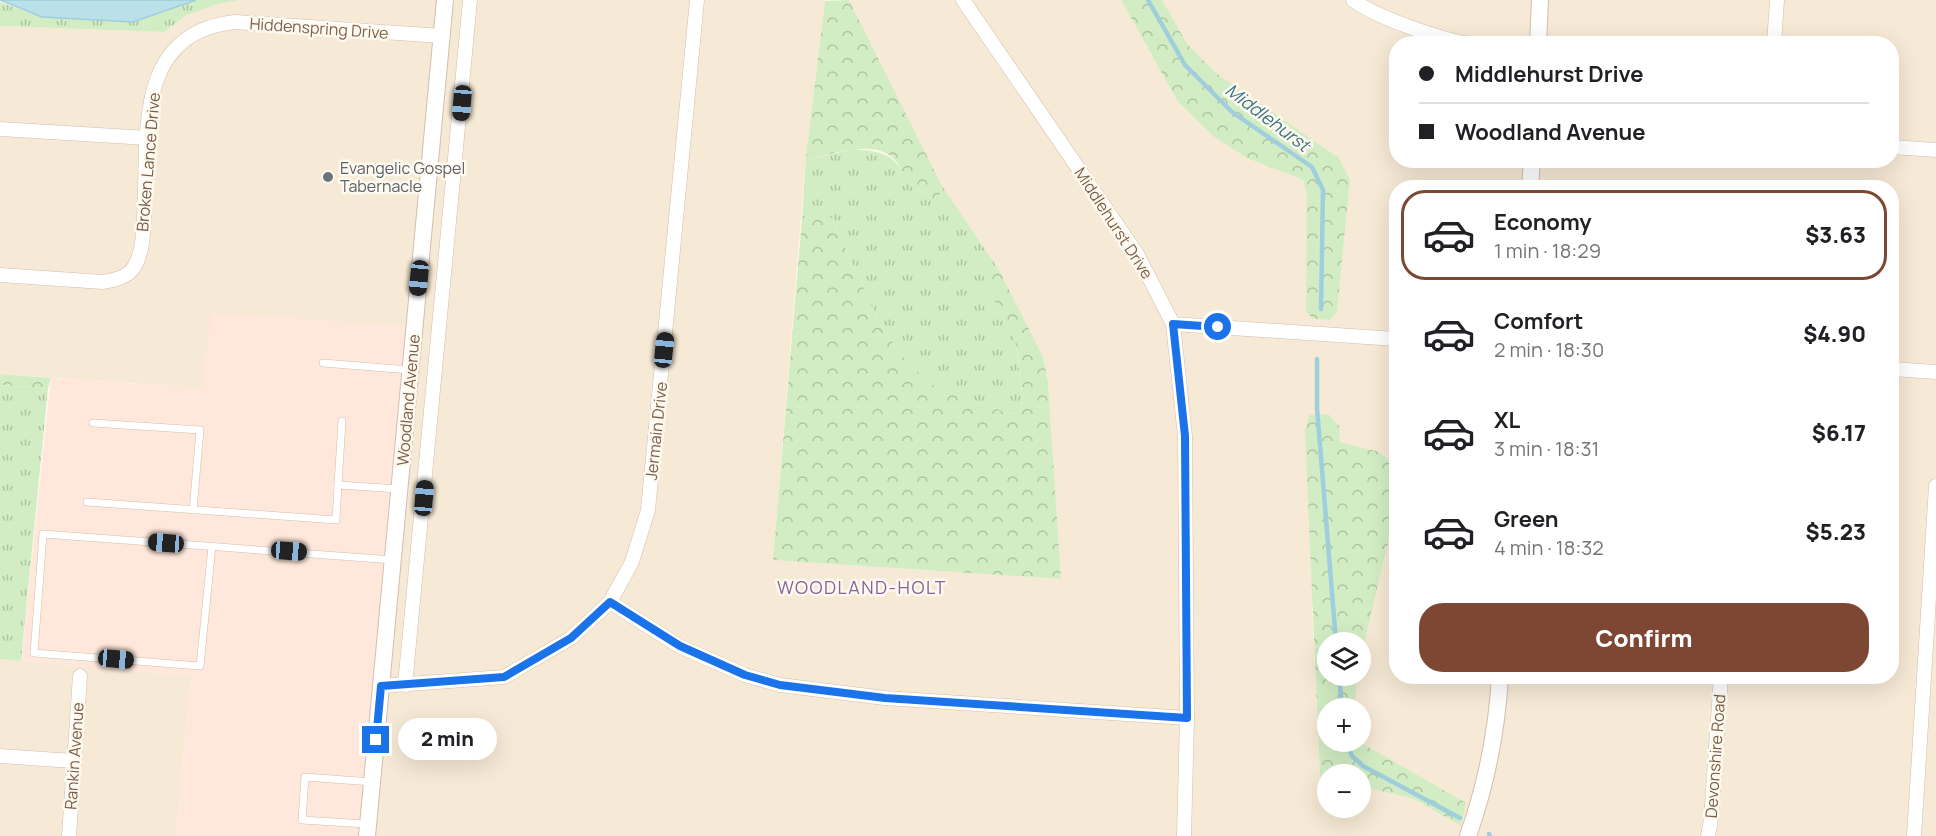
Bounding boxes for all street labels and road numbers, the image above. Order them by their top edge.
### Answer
street label: Hiddenspring Drive [249,12,389,44]
street label: Broken Lance Drive [131,92,165,232]
street label: Middlehurst Drive [1070,163,1158,283]
street label: Woodland Avenue [391,333,425,467]
street label: Jermain Drive [640,381,672,481]
street label: Devonshire Road [1700,693,1730,819]
street label: Rankin Avenue [59,702,89,810]

